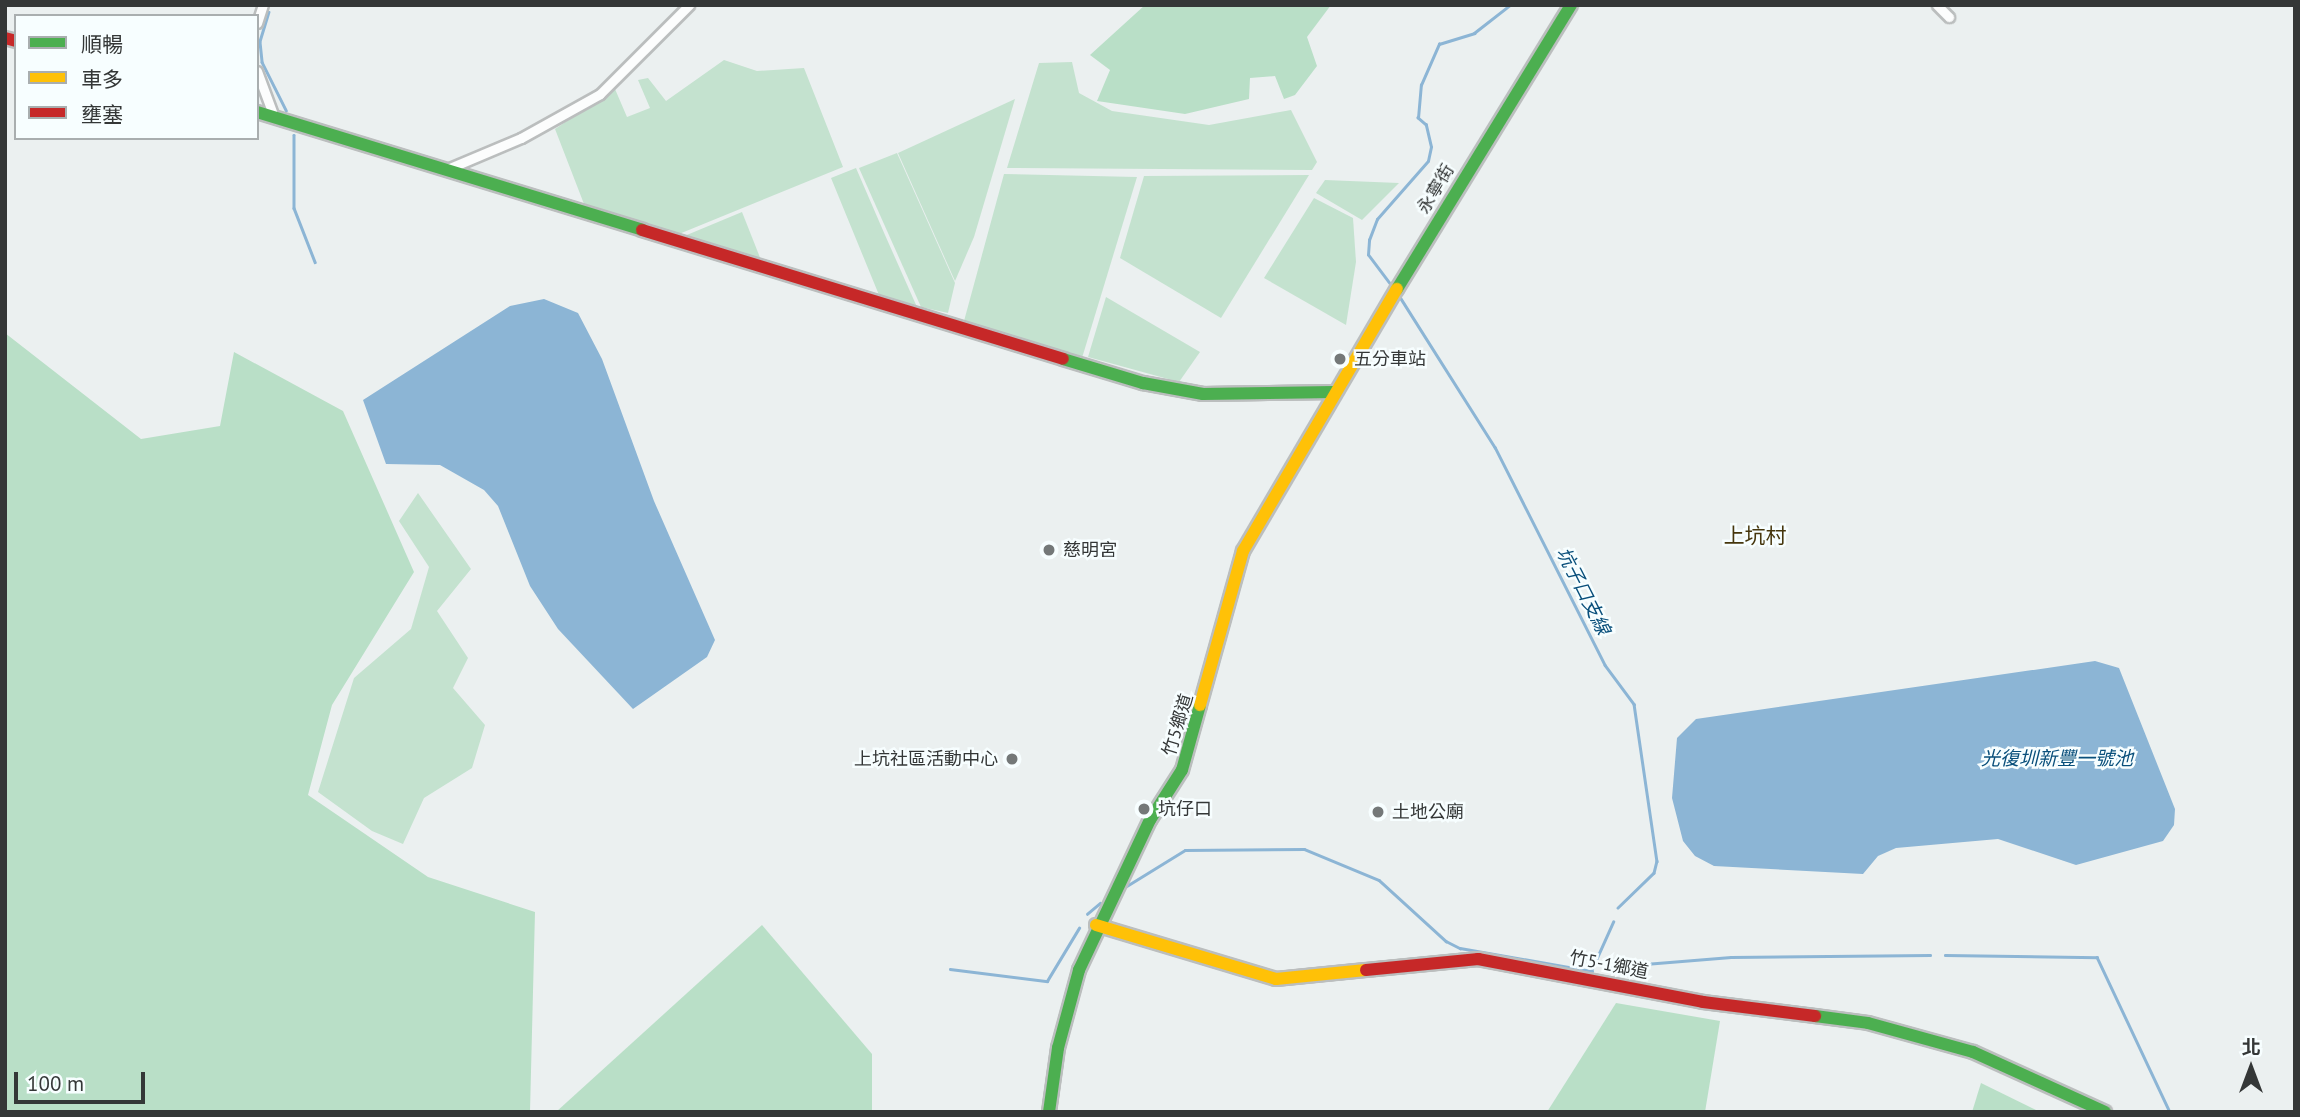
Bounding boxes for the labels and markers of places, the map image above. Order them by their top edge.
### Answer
place label: 五分車站 [1354,348,1426,370]
marker: 五分車站 [1332,351,1348,367]
place label: 慈明宮 [1063,539,1117,561]
marker: 慈明宮 [1041,542,1057,558]
place label: 上坑社區活動中心 [854,748,998,770]
marker: 上坑社區活動中心 [1004,751,1020,767]
place label: 坑仔口 [1158,798,1212,820]
marker: 坑仔口 [1136,801,1152,817]
place label: 土地公廟 [1392,801,1464,823]
marker: 土地公廟 [1370,804,1386,820]

